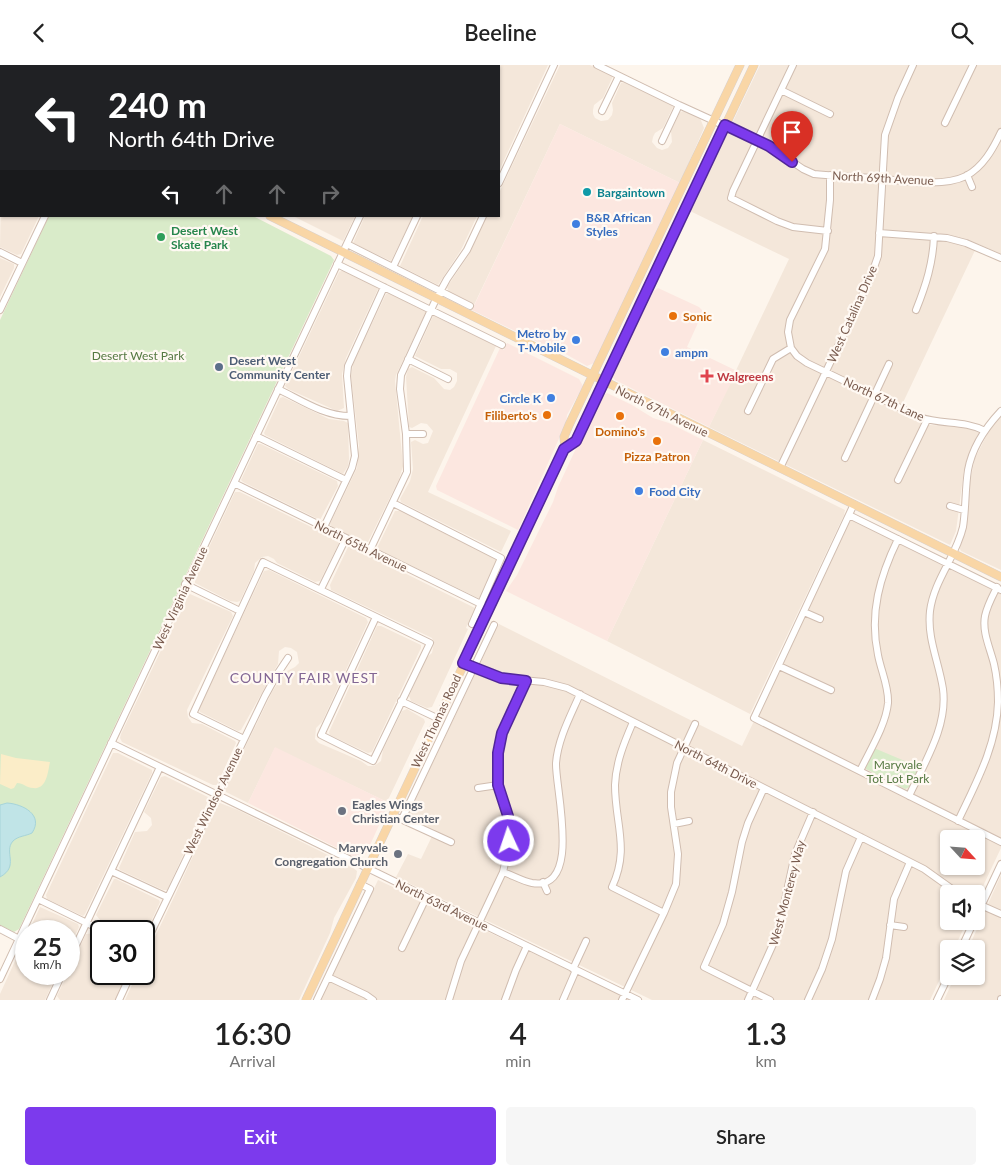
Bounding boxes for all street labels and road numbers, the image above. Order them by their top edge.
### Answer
street label: North 69th Avenue [832,168,934,188]
street label: West Catalina Drive [824,263,880,365]
street label: North 67th Lane [841,374,927,424]
street label: North 67th Avenue [613,382,711,440]
street label: North 65th Avenue [312,517,410,575]
street label: West Virginia Avenue [149,544,211,652]
street label: West Thomas Road [408,672,464,770]
street label: North 64th Drive [672,737,760,791]
street label: West Windsor Avenue [180,745,246,857]
street label: West Monterey Way [766,838,808,947]
street label: North 63rd Avenue [393,876,491,934]

